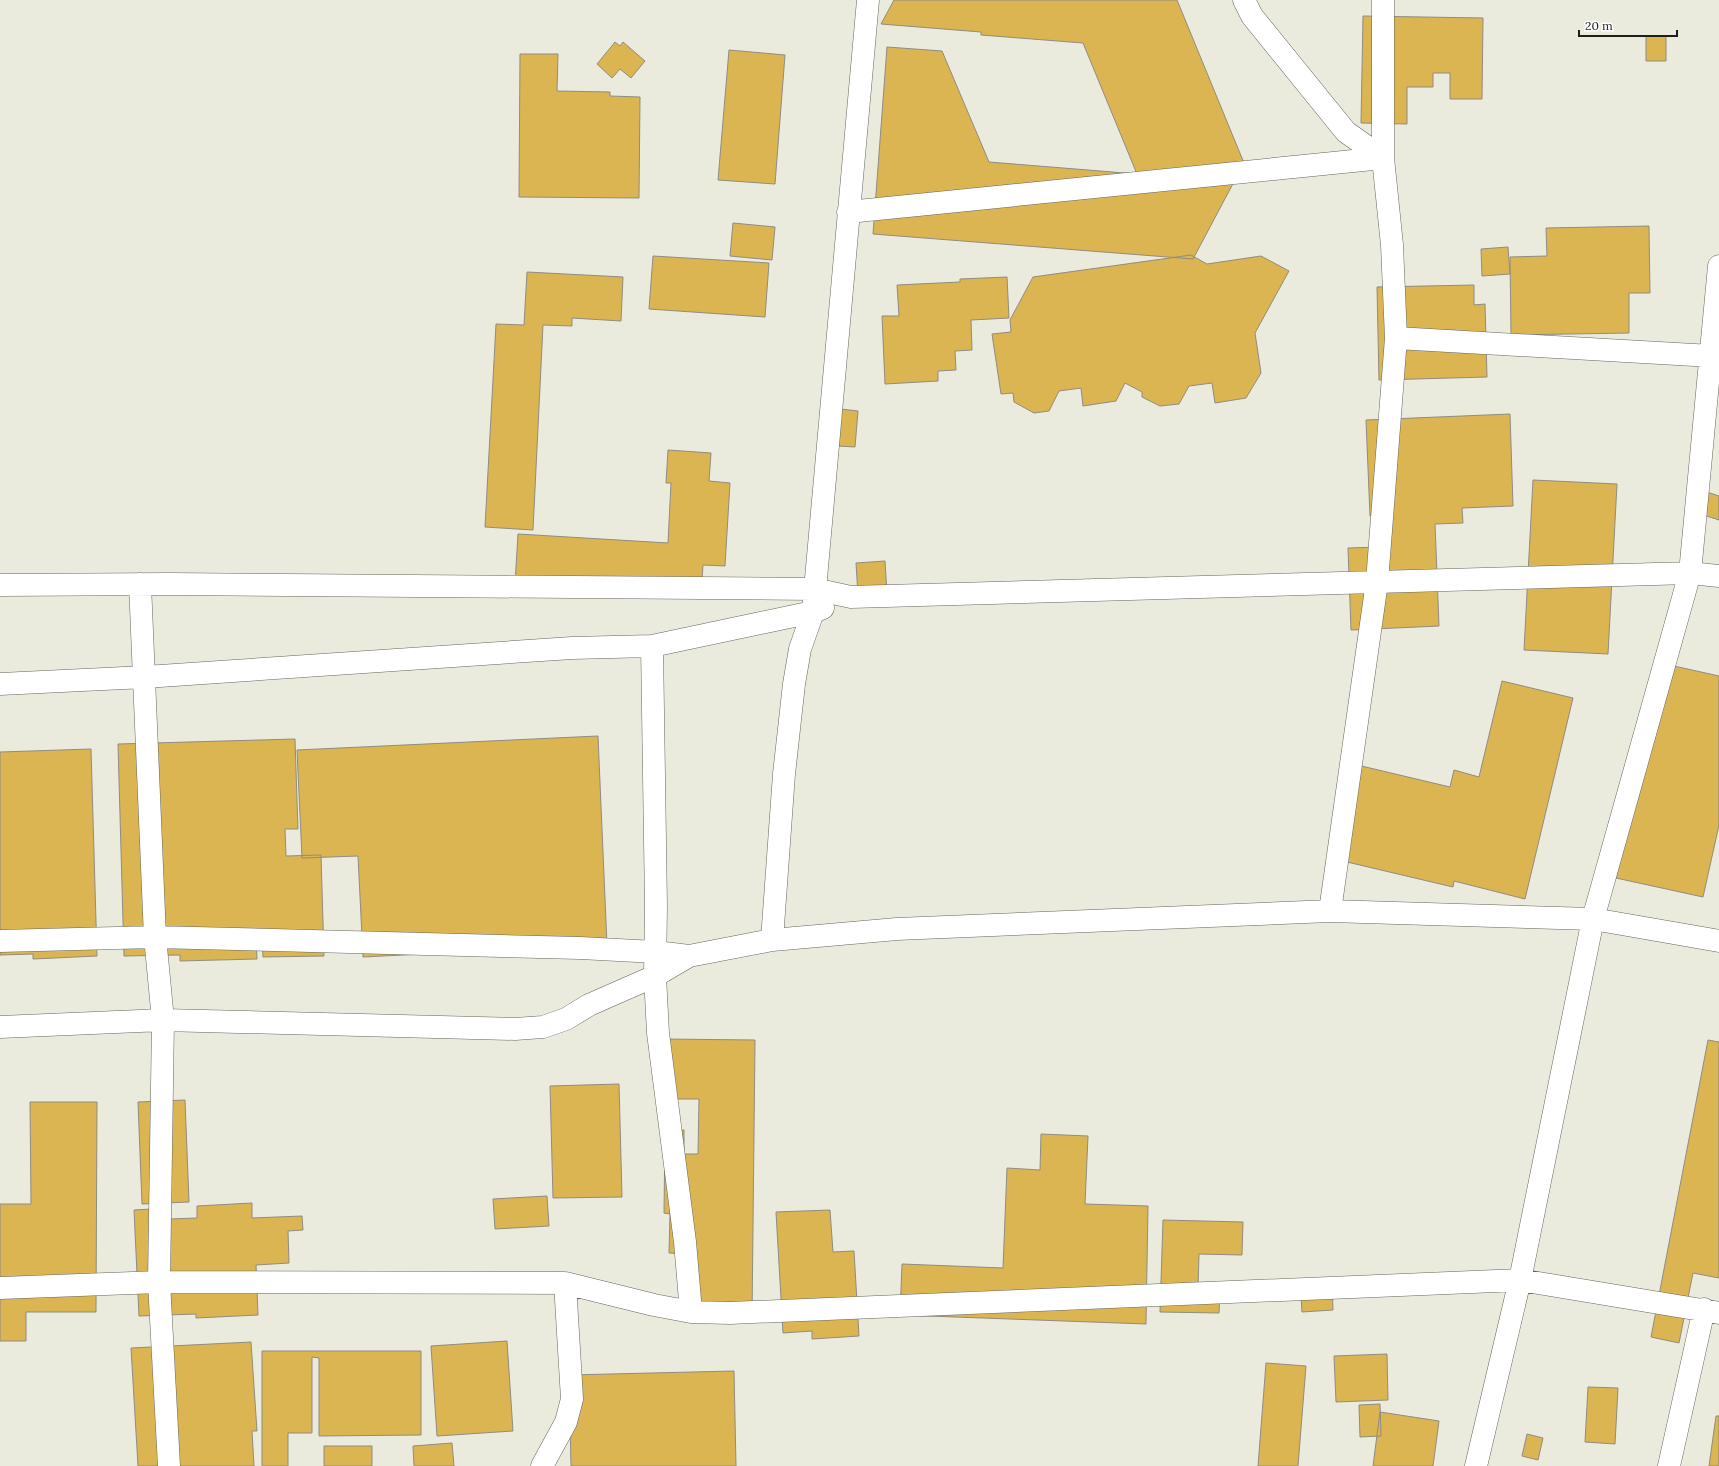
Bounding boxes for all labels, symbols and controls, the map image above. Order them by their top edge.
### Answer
scale bar [1579,12,1677,38]
text: 20 m [1585,18,1613,33]

